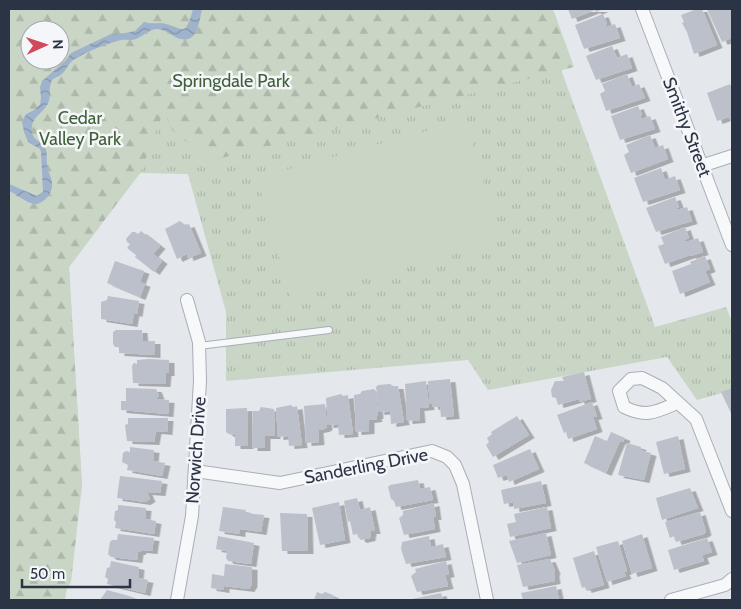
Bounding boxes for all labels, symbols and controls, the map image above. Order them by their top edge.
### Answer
north arrow [20,20,70,70]
text: N [49,39,67,50]
park label: Springdale Park [172,70,291,92]
street label: Smithy Street [658,74,716,180]
park label: Cedar Valley Park [39,107,122,150]
street label: Norwich Drive [181,396,211,504]
street label: Sanderling Drive [302,443,430,489]
scale bar [22,556,130,588]
text: 50 m [30,565,65,583]

